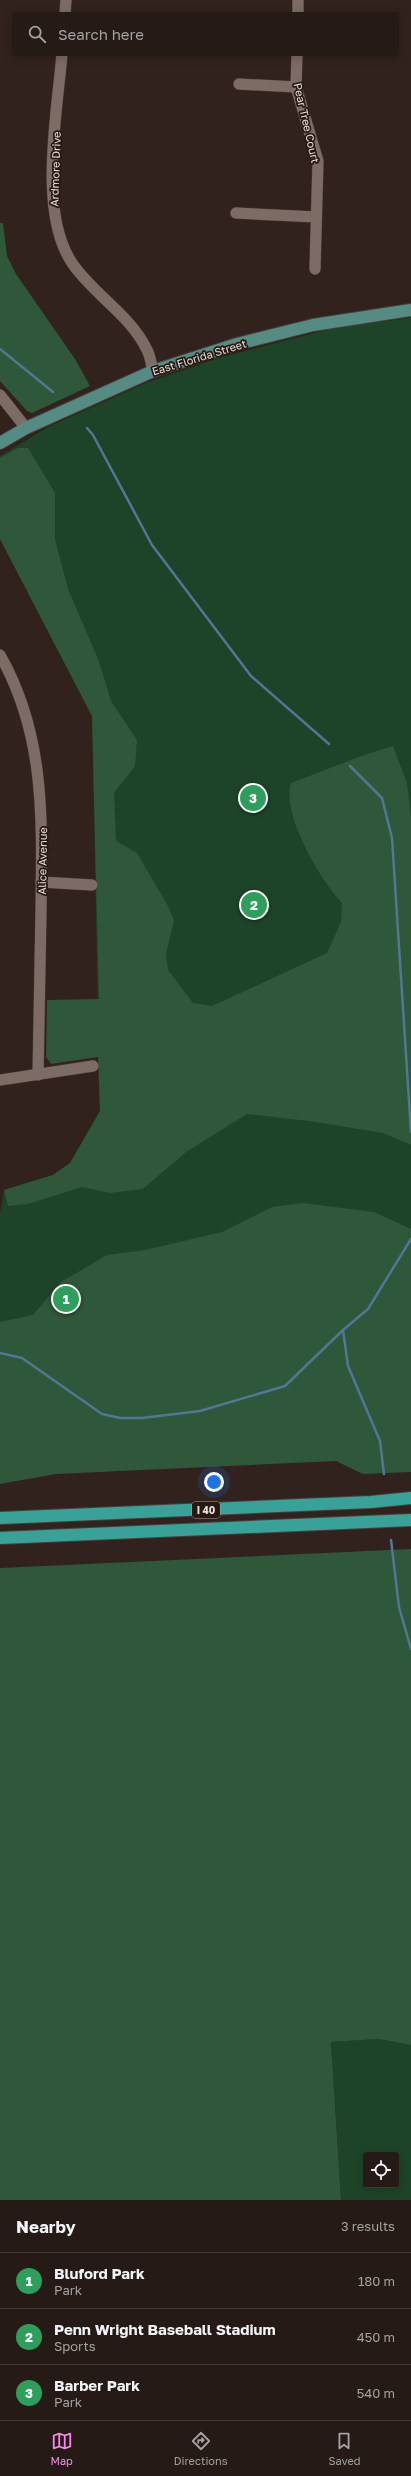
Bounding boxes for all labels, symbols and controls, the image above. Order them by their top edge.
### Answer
search box [12,12,399,56]
icon: search [26,23,48,45]
text: Search here [58,25,144,43]
street label: Pear Tree Court [291,82,323,164]
street label: Ardmore Drive [47,131,63,207]
street label: East Florida Street [150,336,248,378]
pin: 3 [240,783,266,813]
street label: Alice Avenue [35,827,49,895]
pin: 2 [241,890,267,920]
pin: 1 [53,1284,79,1314]
your location [204,1472,224,1492]
road number: I 40 [192,1502,220,1518]
map controls [363,2152,399,2188]
button: locate [363,2152,399,2188]
text: Nearby [16,2216,76,2237]
text: 3 results [341,2218,395,2234]
text: Bluford Park [54,2264,145,2282]
text: 1 [26,2273,32,2289]
text: 180 m [358,2273,395,2289]
text: Park [54,2282,82,2298]
text: Penn Wright Baseball Stadium [54,2320,276,2338]
text: 2 [25,2329,33,2345]
text: 450 m [357,2329,395,2345]
text: Sports [54,2338,96,2354]
text: Barber Park [54,2376,140,2394]
text: 3 [25,2385,33,2401]
text: 540 m [357,2385,395,2401]
text: Park [54,2394,82,2410]
tab: Map [50,2430,73,2467]
tab: Directions [174,2430,228,2467]
tab: Saved [328,2430,361,2467]

